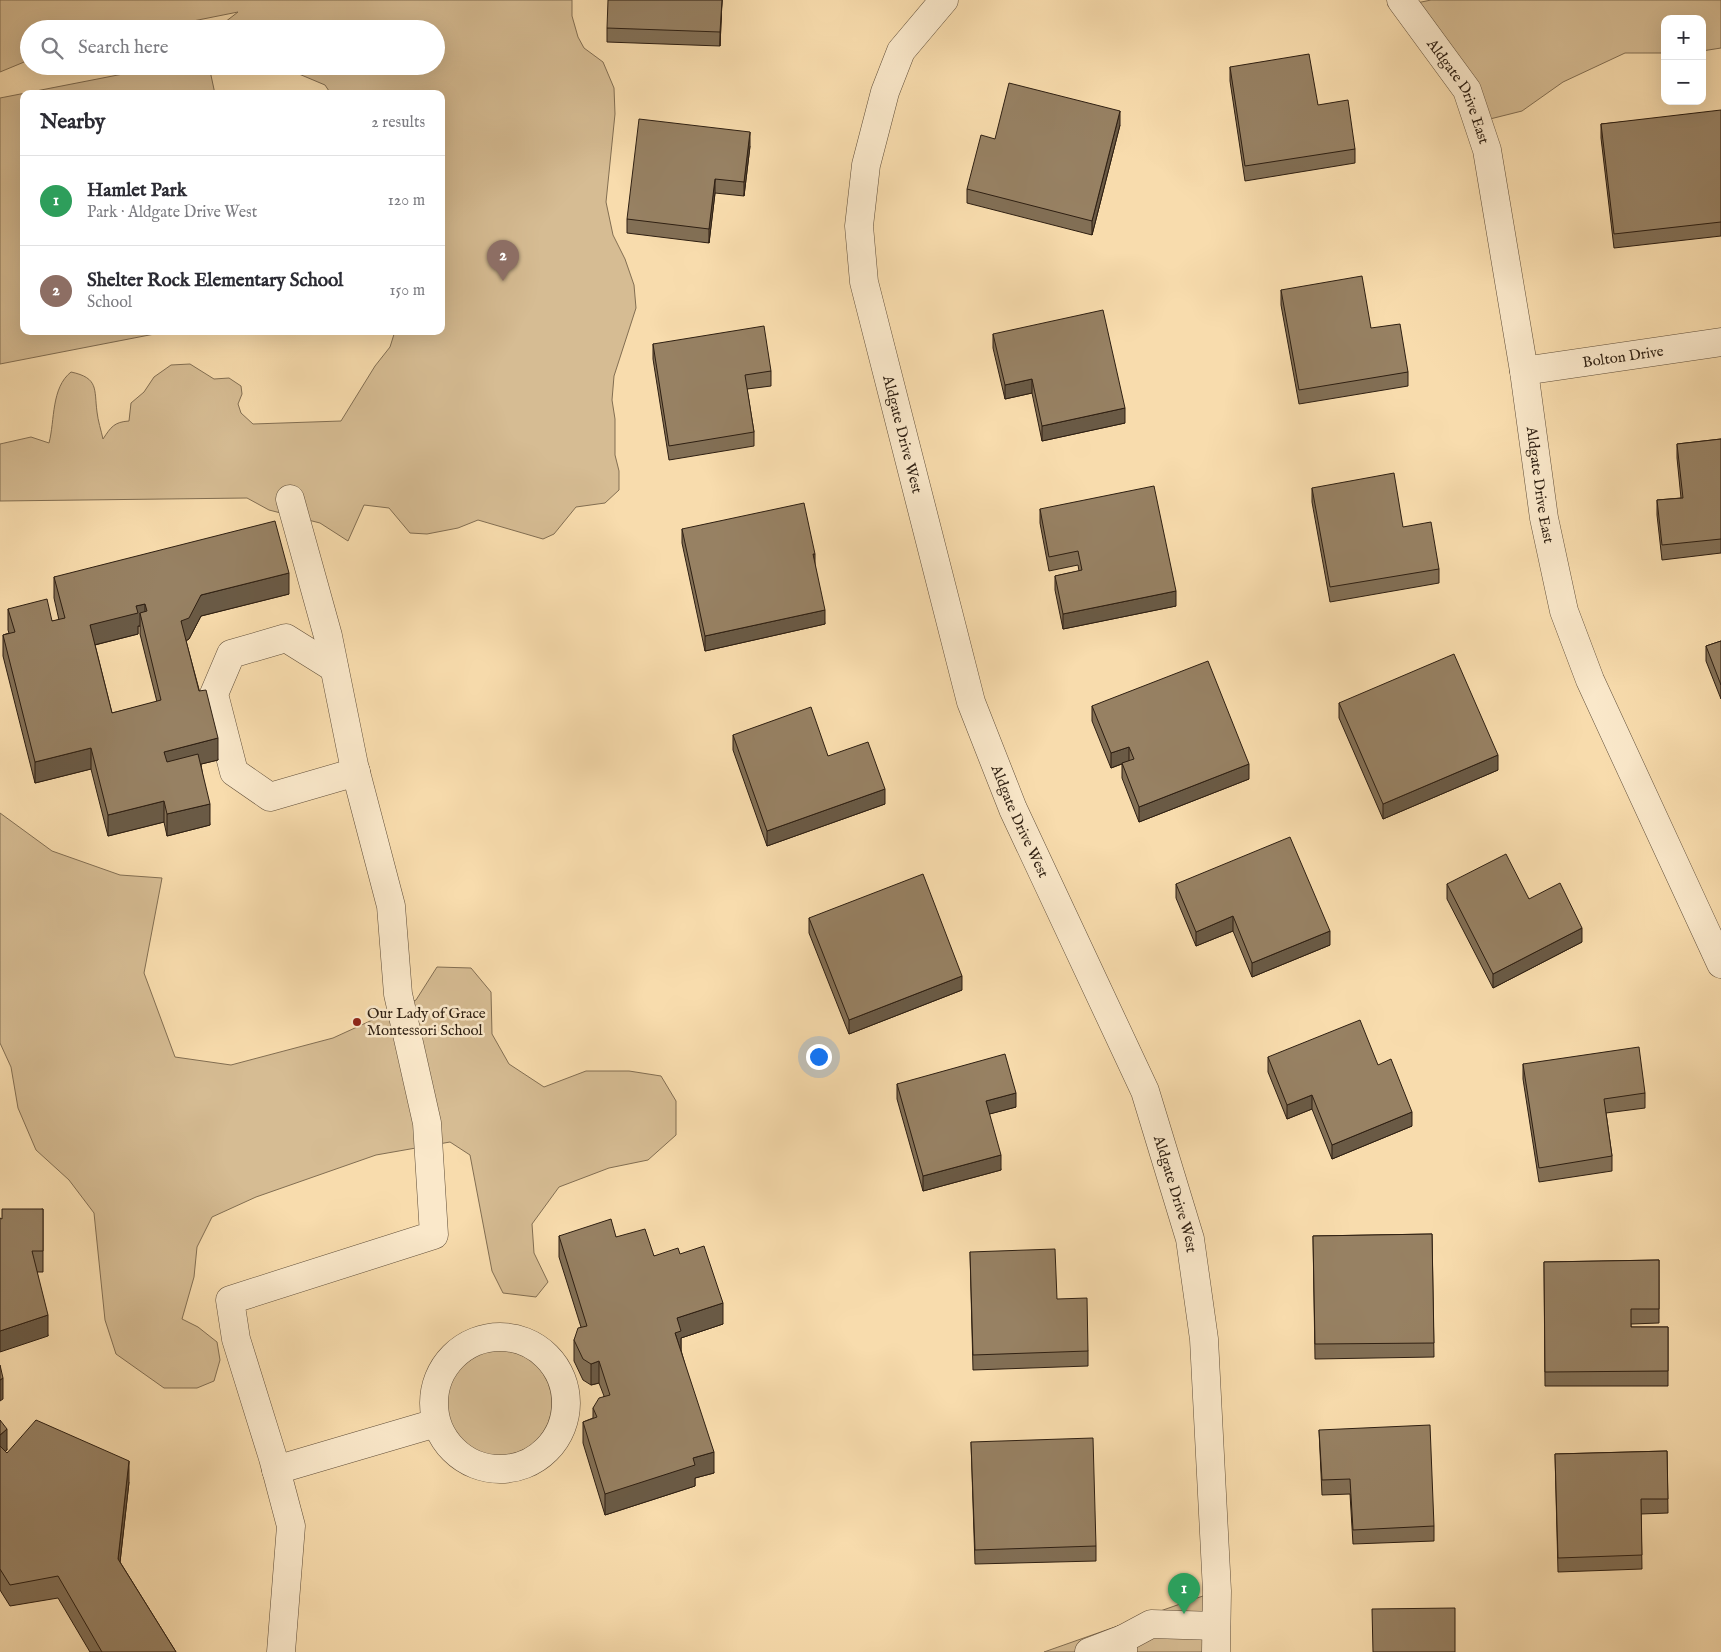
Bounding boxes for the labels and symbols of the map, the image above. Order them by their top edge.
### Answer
street label: Aldgate Drive East [1422,34,1494,146]
pin: 2 [487,240,519,281]
street label: Bolton Drive [1581,341,1665,372]
street label: Aldgate Drive West [878,372,927,495]
street label: Aldgate Drive East [1522,424,1559,545]
street label: Aldgate Drive West [987,761,1053,881]
place label: Our Lady of Grace Montessori School [367,1004,486,1040]
marker: Our Lady of Grace Montessori School [351,1016,363,1028]
your location [806,1044,832,1070]
street label: Aldgate Drive West [1149,1132,1201,1254]
pin: 1 [1168,1573,1200,1614]

